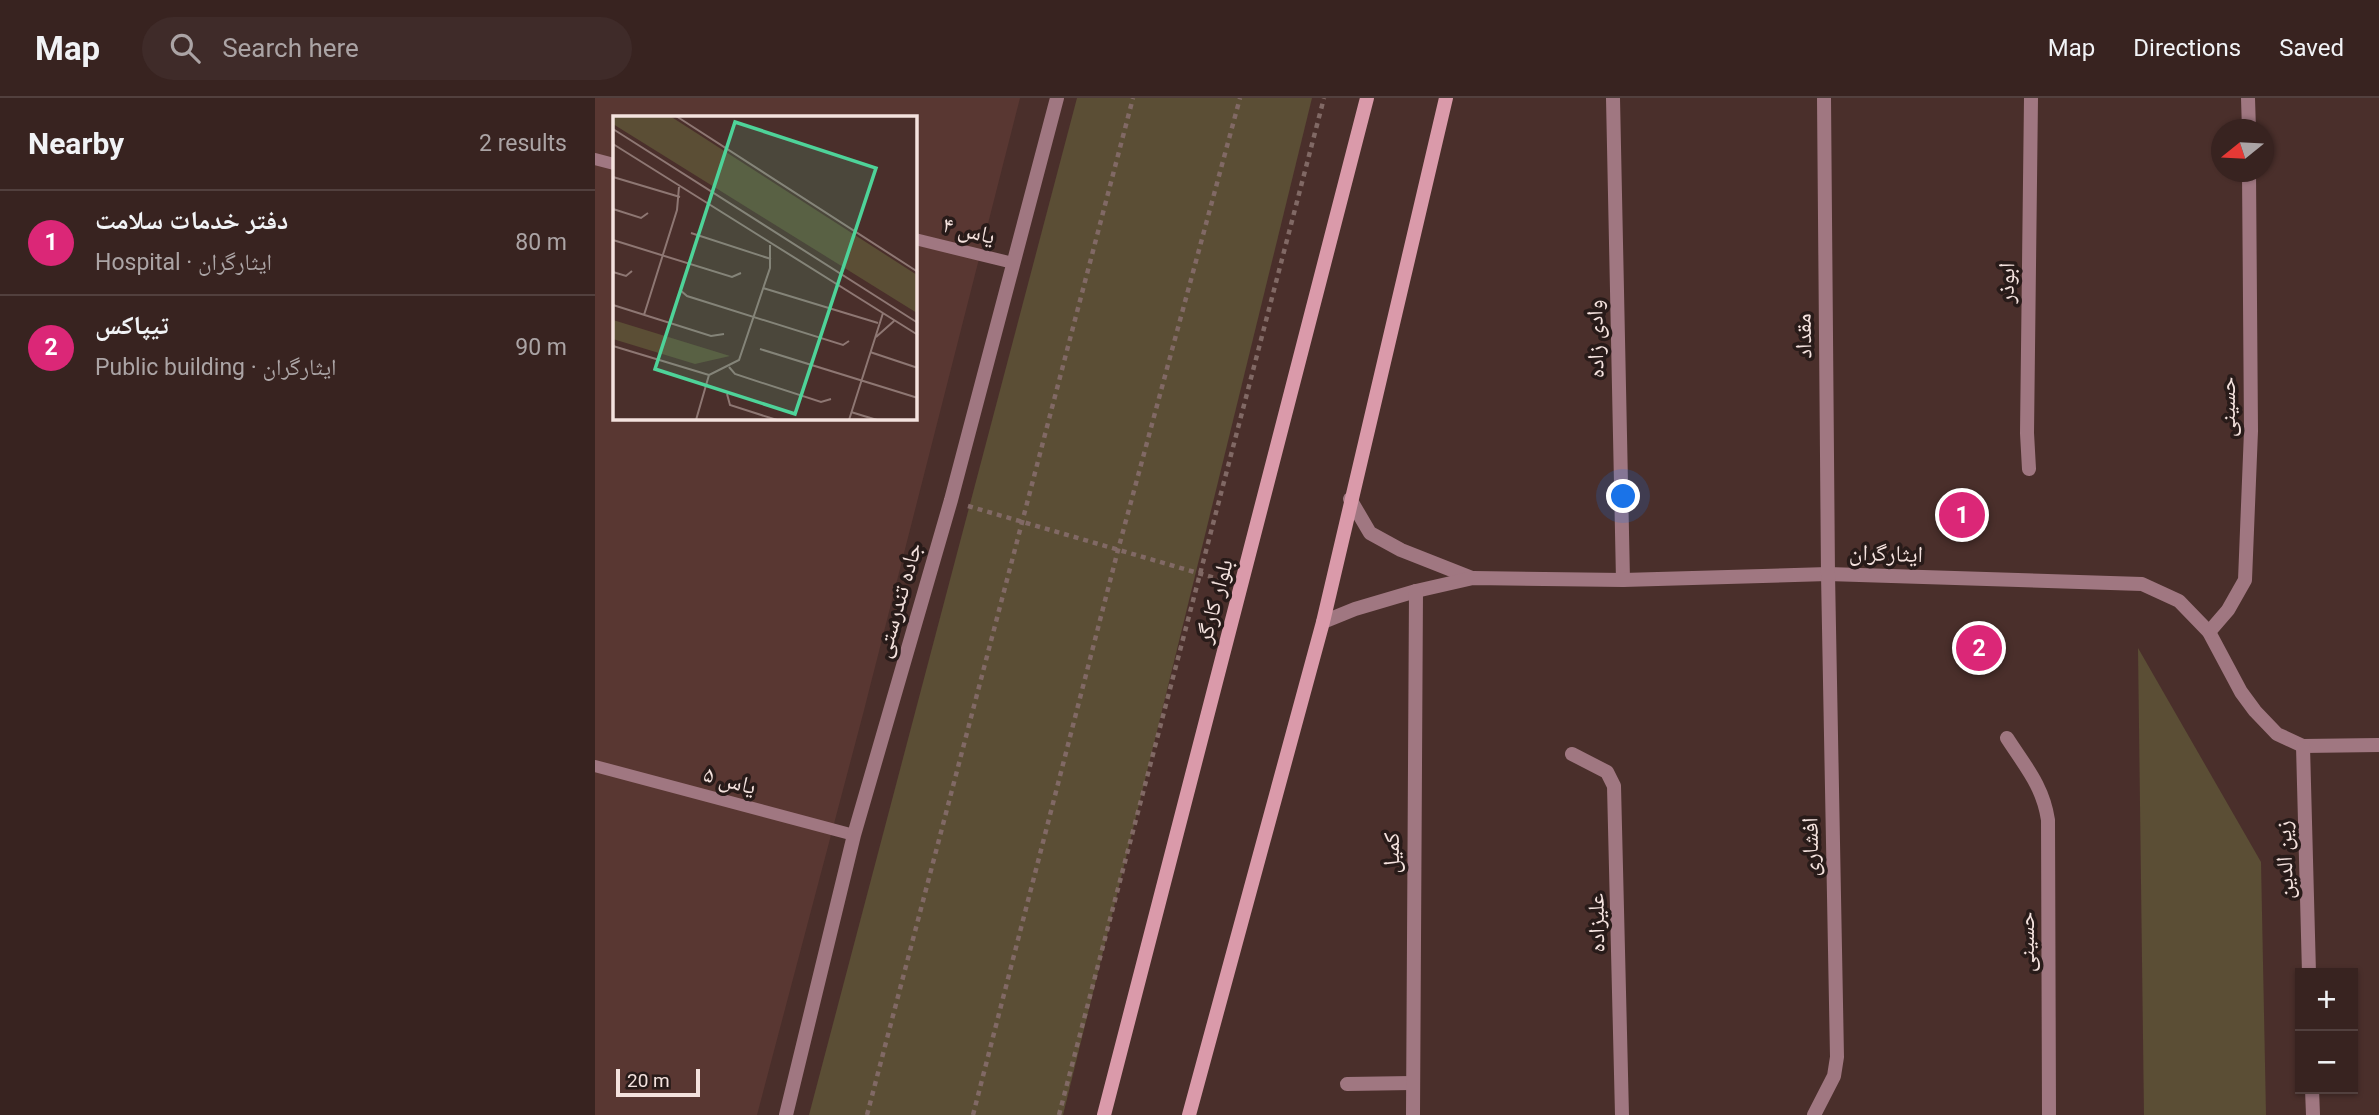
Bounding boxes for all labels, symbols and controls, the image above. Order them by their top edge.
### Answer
search box [142,17,632,80]
text: Map [35,29,100,68]
icon: search [166,29,204,67]
text: Search here [222,33,359,63]
text: Map [2048,34,2095,62]
text: Directions [2133,34,2241,62]
text: Saved [2279,34,2344,62]
inset map [613,116,917,420]
north arrow [2211,119,2274,182]
text: Nearby [28,126,124,161]
text: 2 results [479,130,567,157]
text: دفتر خدمات سلامت [95,205,288,235]
street label: یاس ۴ [940,211,998,250]
text: 1 [44,229,58,256]
text: 80 m [515,229,567,256]
text: Hospital · ایثارگران [95,249,272,276]
street label: ابوذر [1993,262,2020,305]
street label: وادی زاده [1581,299,1610,379]
text: تیپاکس [95,310,169,340]
street label: مقداد [1790,313,1817,359]
text: 2 [44,334,58,361]
text: 90 m [515,334,567,361]
text: Public building · ایثارگران [95,354,337,381]
street label: حسینی [2214,377,2241,437]
your location [1606,479,1640,513]
pin: 1 [1939,489,1985,541]
street label: جاده تندرستی [869,539,928,661]
street label: ایثارگران [1848,539,1924,568]
street label: بلوار کارگر [1190,556,1239,647]
pin: 2 [1956,622,2002,674]
street label: یاس ۵ [701,761,759,800]
street label: افشاری [1796,817,1825,877]
street label: زین الدین [2270,820,2299,900]
street label: کمیل [1378,832,1405,873]
street label: علیزاده [1582,893,1611,953]
street label: حسینی [2013,912,2040,972]
map controls [2295,968,2358,1094]
button: + [2295,968,2358,1031]
button: − [2295,1031,2358,1094]
scale bar [616,1066,700,1098]
text: 20 m [627,1069,670,1092]

